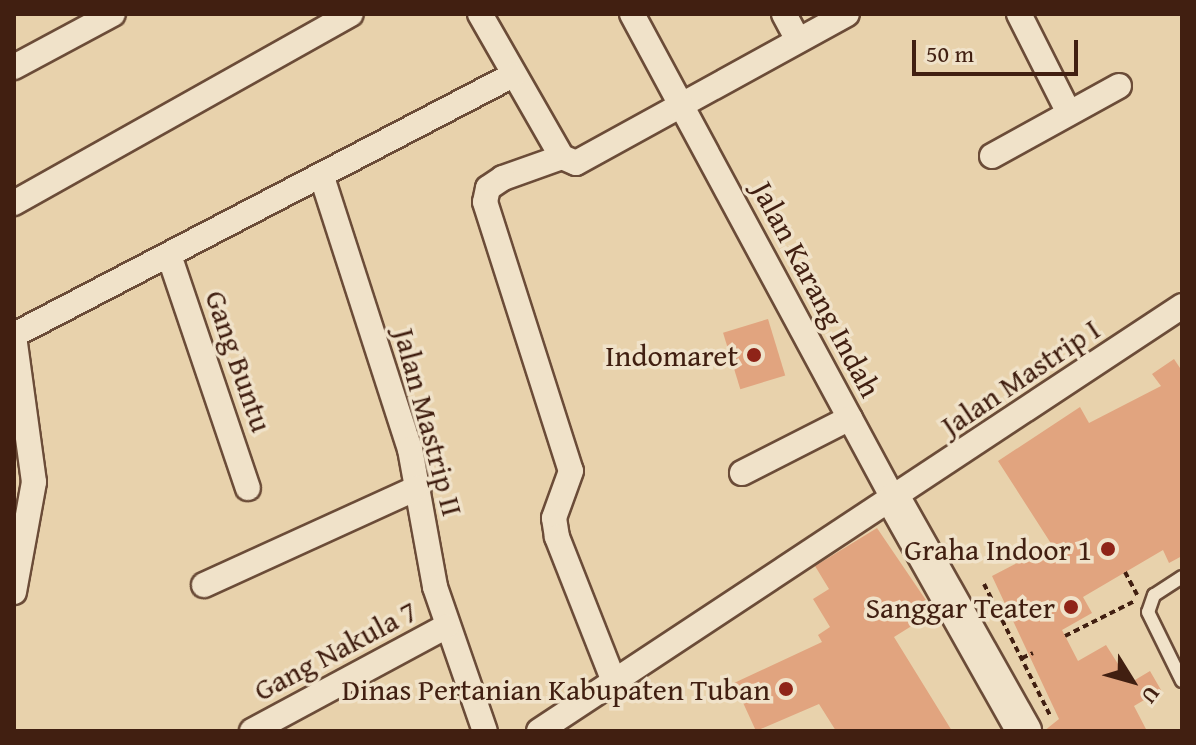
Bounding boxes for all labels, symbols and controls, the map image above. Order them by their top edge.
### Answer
scale bar [916,24,1082,74]
text: 50 m [926,36,974,71]
street label: Jalan Karang Indah [745,175,889,403]
street label: Gang Buntu [198,286,280,436]
street label: Jalan Mastrip I [934,311,1106,443]
street label: Jalan Mastrip II [387,324,471,520]
place label: Indomaret [605,337,738,373]
marker: Indomaret [745,346,763,364]
place label: Graha Indoor 1 [904,531,1092,567]
marker: Graha Indoor 1 [1099,540,1117,558]
place label: Sanggar Teater [865,589,1055,625]
street label: Gang Nakula 7 [247,592,423,708]
marker: Sanggar Teater [1062,598,1080,616]
north arrow [1092,641,1172,721]
place label: Dinas Pertanian Kabupaten Tuban [342,671,770,707]
marker: Dinas Pertanian Kabupaten Tuban [777,680,795,698]
text: U [1134,680,1168,711]

